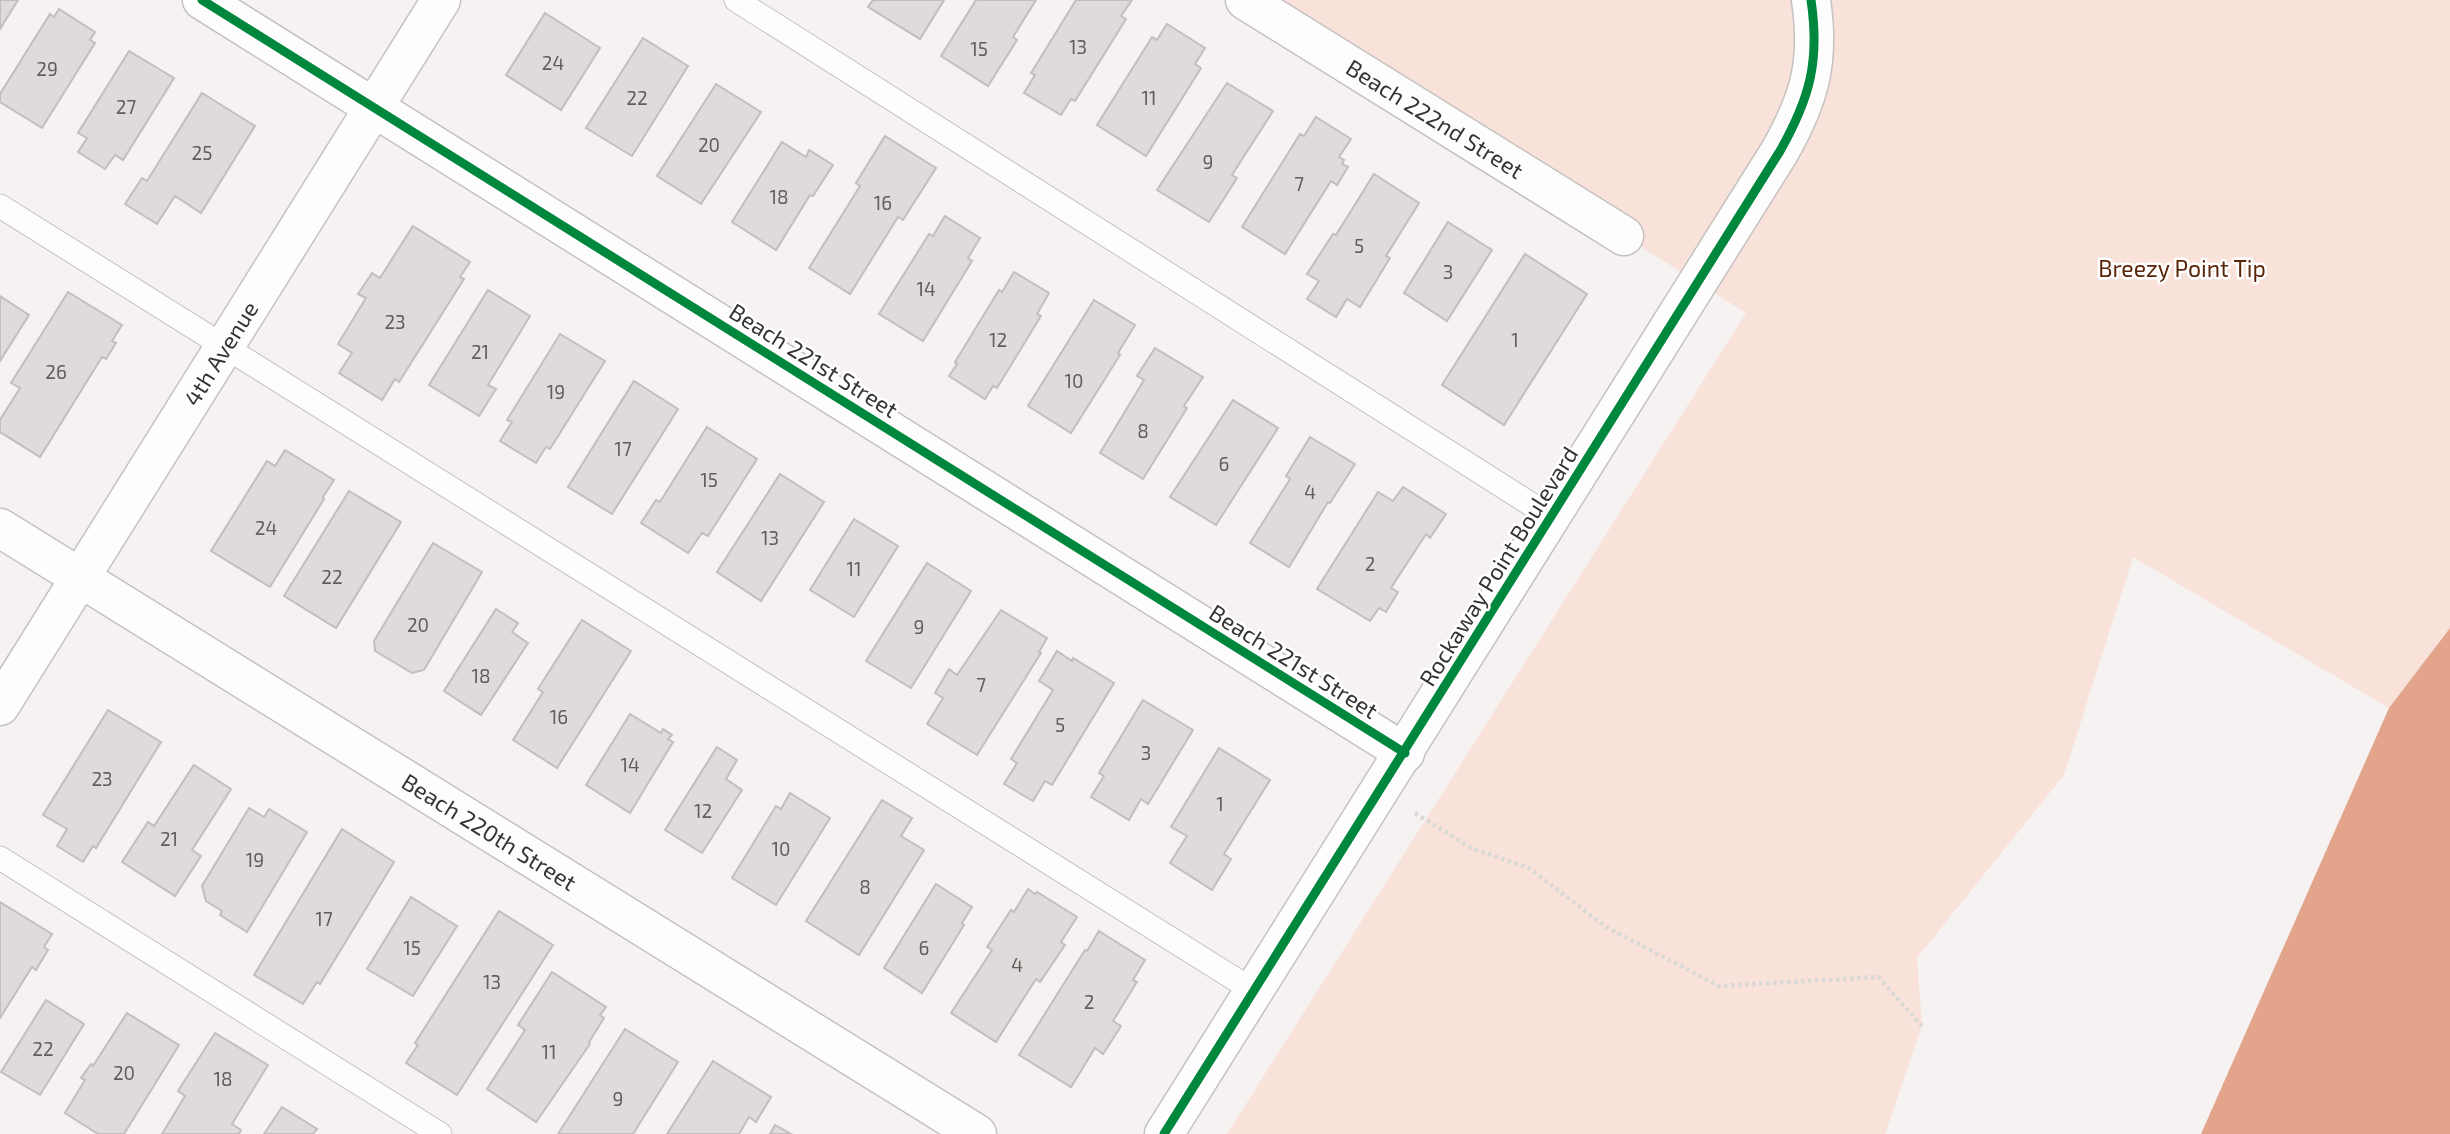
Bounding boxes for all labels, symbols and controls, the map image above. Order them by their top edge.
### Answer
house number: 13 [1069,35,1087,58]
house number: 15 [970,37,988,60]
house number: 24 [542,51,564,74]
street label: Beach 222nd Street [1341,53,1529,184]
house number: 29 [36,57,58,80]
house number: 22 [626,86,648,109]
house number: 11 [1141,86,1157,109]
house number: 27 [116,95,136,118]
house number: 20 [698,133,720,156]
house number: 25 [192,141,212,164]
house number: 9 [1203,150,1213,173]
house number: 7 [1294,172,1304,195]
house number: 18 [769,185,789,208]
house number: 16 [874,191,892,214]
house number: 5 [1354,234,1364,257]
park label: Breezy Point Tip [2098,254,2266,282]
house number: 3 [1443,260,1453,283]
house number: 14 [916,277,936,300]
street label: 4th Avenue [177,296,264,411]
street label: Beach 221st Street [725,297,904,423]
house number: 23 [384,310,406,333]
house number: 12 [989,328,1007,351]
house number: 1 [1511,328,1519,351]
house number: 21 [471,340,489,363]
house number: 26 [45,360,67,383]
house number: 10 [1064,369,1084,392]
house number: 19 [547,380,565,403]
house number: 8 [1137,419,1149,442]
house number: 17 [614,437,632,460]
street label: Rockaway Point Boulevard [1413,441,1583,691]
house number: 6 [1219,452,1229,475]
house number: 15 [700,468,718,491]
house number: 4 [1304,480,1316,503]
house number: 24 [255,516,277,539]
house number: 13 [761,526,779,549]
house number: 2 [1365,552,1375,575]
house number: 11 [846,557,862,580]
house number: 22 [321,565,343,588]
street label: Beach 221st Street [1205,598,1384,724]
house number: 20 [407,613,429,636]
house number: 9 [914,615,924,638]
house number: 18 [471,664,491,687]
house number: 7 [976,673,986,696]
house number: 16 [550,705,568,728]
house number: 5 [1055,713,1065,736]
house number: 3 [1141,741,1151,764]
house number: 14 [620,753,640,776]
house number: 23 [91,767,113,790]
street label: Beach 220th Street [397,767,582,896]
house number: 1 [1216,792,1224,815]
house number: 12 [694,799,712,822]
house number: 21 [160,827,178,850]
house number: 10 [771,837,791,860]
house number: 19 [246,848,264,871]
house number: 8 [859,875,871,898]
house number: 17 [315,907,333,930]
house number: 15 [403,936,421,959]
house number: 6 [919,936,929,959]
house number: 4 [1011,953,1023,976]
house number: 13 [483,970,501,993]
house number: 2 [1084,990,1094,1013]
house number: 22 [32,1037,54,1060]
house number: 11 [541,1040,557,1063]
house number: 20 [113,1061,135,1084]
house number: 18 [213,1067,233,1090]
house number: 9 [613,1087,623,1110]

